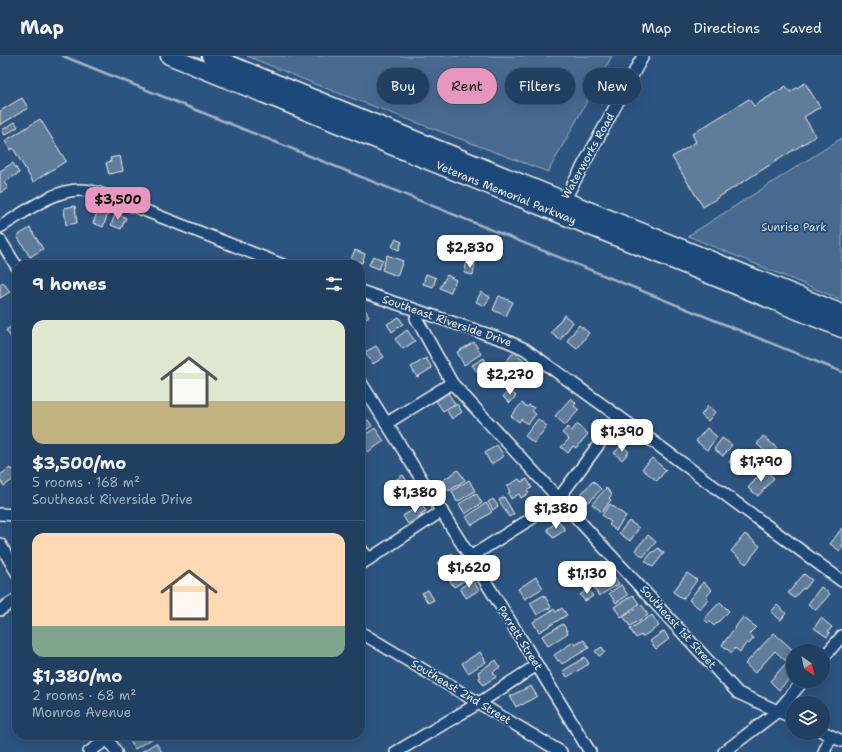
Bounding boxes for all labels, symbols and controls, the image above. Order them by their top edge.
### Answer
text: Map [20,15,64,40]
text: Map [642,19,672,37]
text: Directions [694,19,760,37]
text: Saved [782,19,822,37]
chip: Buy [377,68,429,104]
chip: Rent [437,68,497,104]
chip: Filters [505,68,575,104]
chip: New [583,68,641,104]
street label: Waterworks Road [558,110,618,202]
street label: Veterans Memorial Parkway [433,158,579,228]
pin: $3,500 [85,187,151,221]
text: $3,500 [94,191,142,208]
park label: Sunrise Park [761,220,827,235]
pin: $2,830 [437,235,503,269]
text: $2,830 [446,239,494,256]
text: 9 homes [32,273,107,295]
icon: filters [323,273,345,295]
street label: Southeast Riverside Drive [380,292,514,350]
icon: home [153,346,225,418]
pin: $2,270 [477,362,543,396]
text: $2,270 [486,366,534,383]
pin: $1,390 [589,419,655,453]
text: $1,390 [600,423,644,440]
pin: $1,790 [728,449,794,483]
text: $3,500/mo [32,452,126,474]
text: $1,790 [739,453,783,470]
text: 5 rooms · 168 m² [32,474,140,491]
pin: $1,380 [382,480,448,514]
text: $1,380 [393,484,437,501]
text: Southeast Riverside Drive [32,491,193,508]
pin: $1,380 [523,496,589,530]
text: $1,380 [534,500,578,517]
pin: $1,620 [436,555,502,589]
icon: home [153,559,225,631]
text: $1,620 [447,559,491,576]
pin: $1,130 [554,561,620,595]
text: $1,130 [567,565,607,582]
street label: Southeast 1st Street [637,582,720,672]
street label: Parrett Street [494,603,546,673]
north arrow [786,644,830,688]
map controls [786,644,830,740]
street label: Southeast 2nd Street [408,656,514,728]
text: $1,380/mo [32,665,122,687]
text: 2 rooms · 68 m² [32,687,136,704]
button: layers [786,696,830,740]
text: Monroe Avenue [32,704,131,721]

